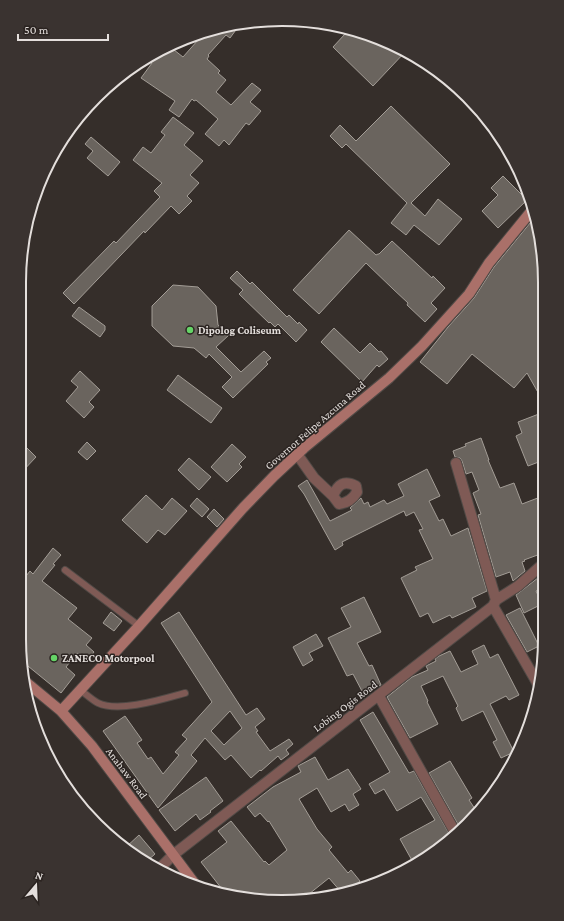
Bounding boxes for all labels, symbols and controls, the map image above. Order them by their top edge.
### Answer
scale bar [18,16,108,42]
text: 50 m [24,23,49,37]
place label: Dipolog Coliseum [198,324,282,336]
marker: Dipolog Coliseum [185,325,195,335]
street label: Governor Felipe Azcuna Road [263,378,368,472]
place label: ZANECO Motorpool [62,652,155,664]
marker: ZANECO Motorpool [49,653,59,663]
street label: Lobing Ogis Road [311,678,380,735]
street label: Anahaw Road [104,745,150,801]
north arrow [16,865,56,905]
text: N [34,869,45,883]

